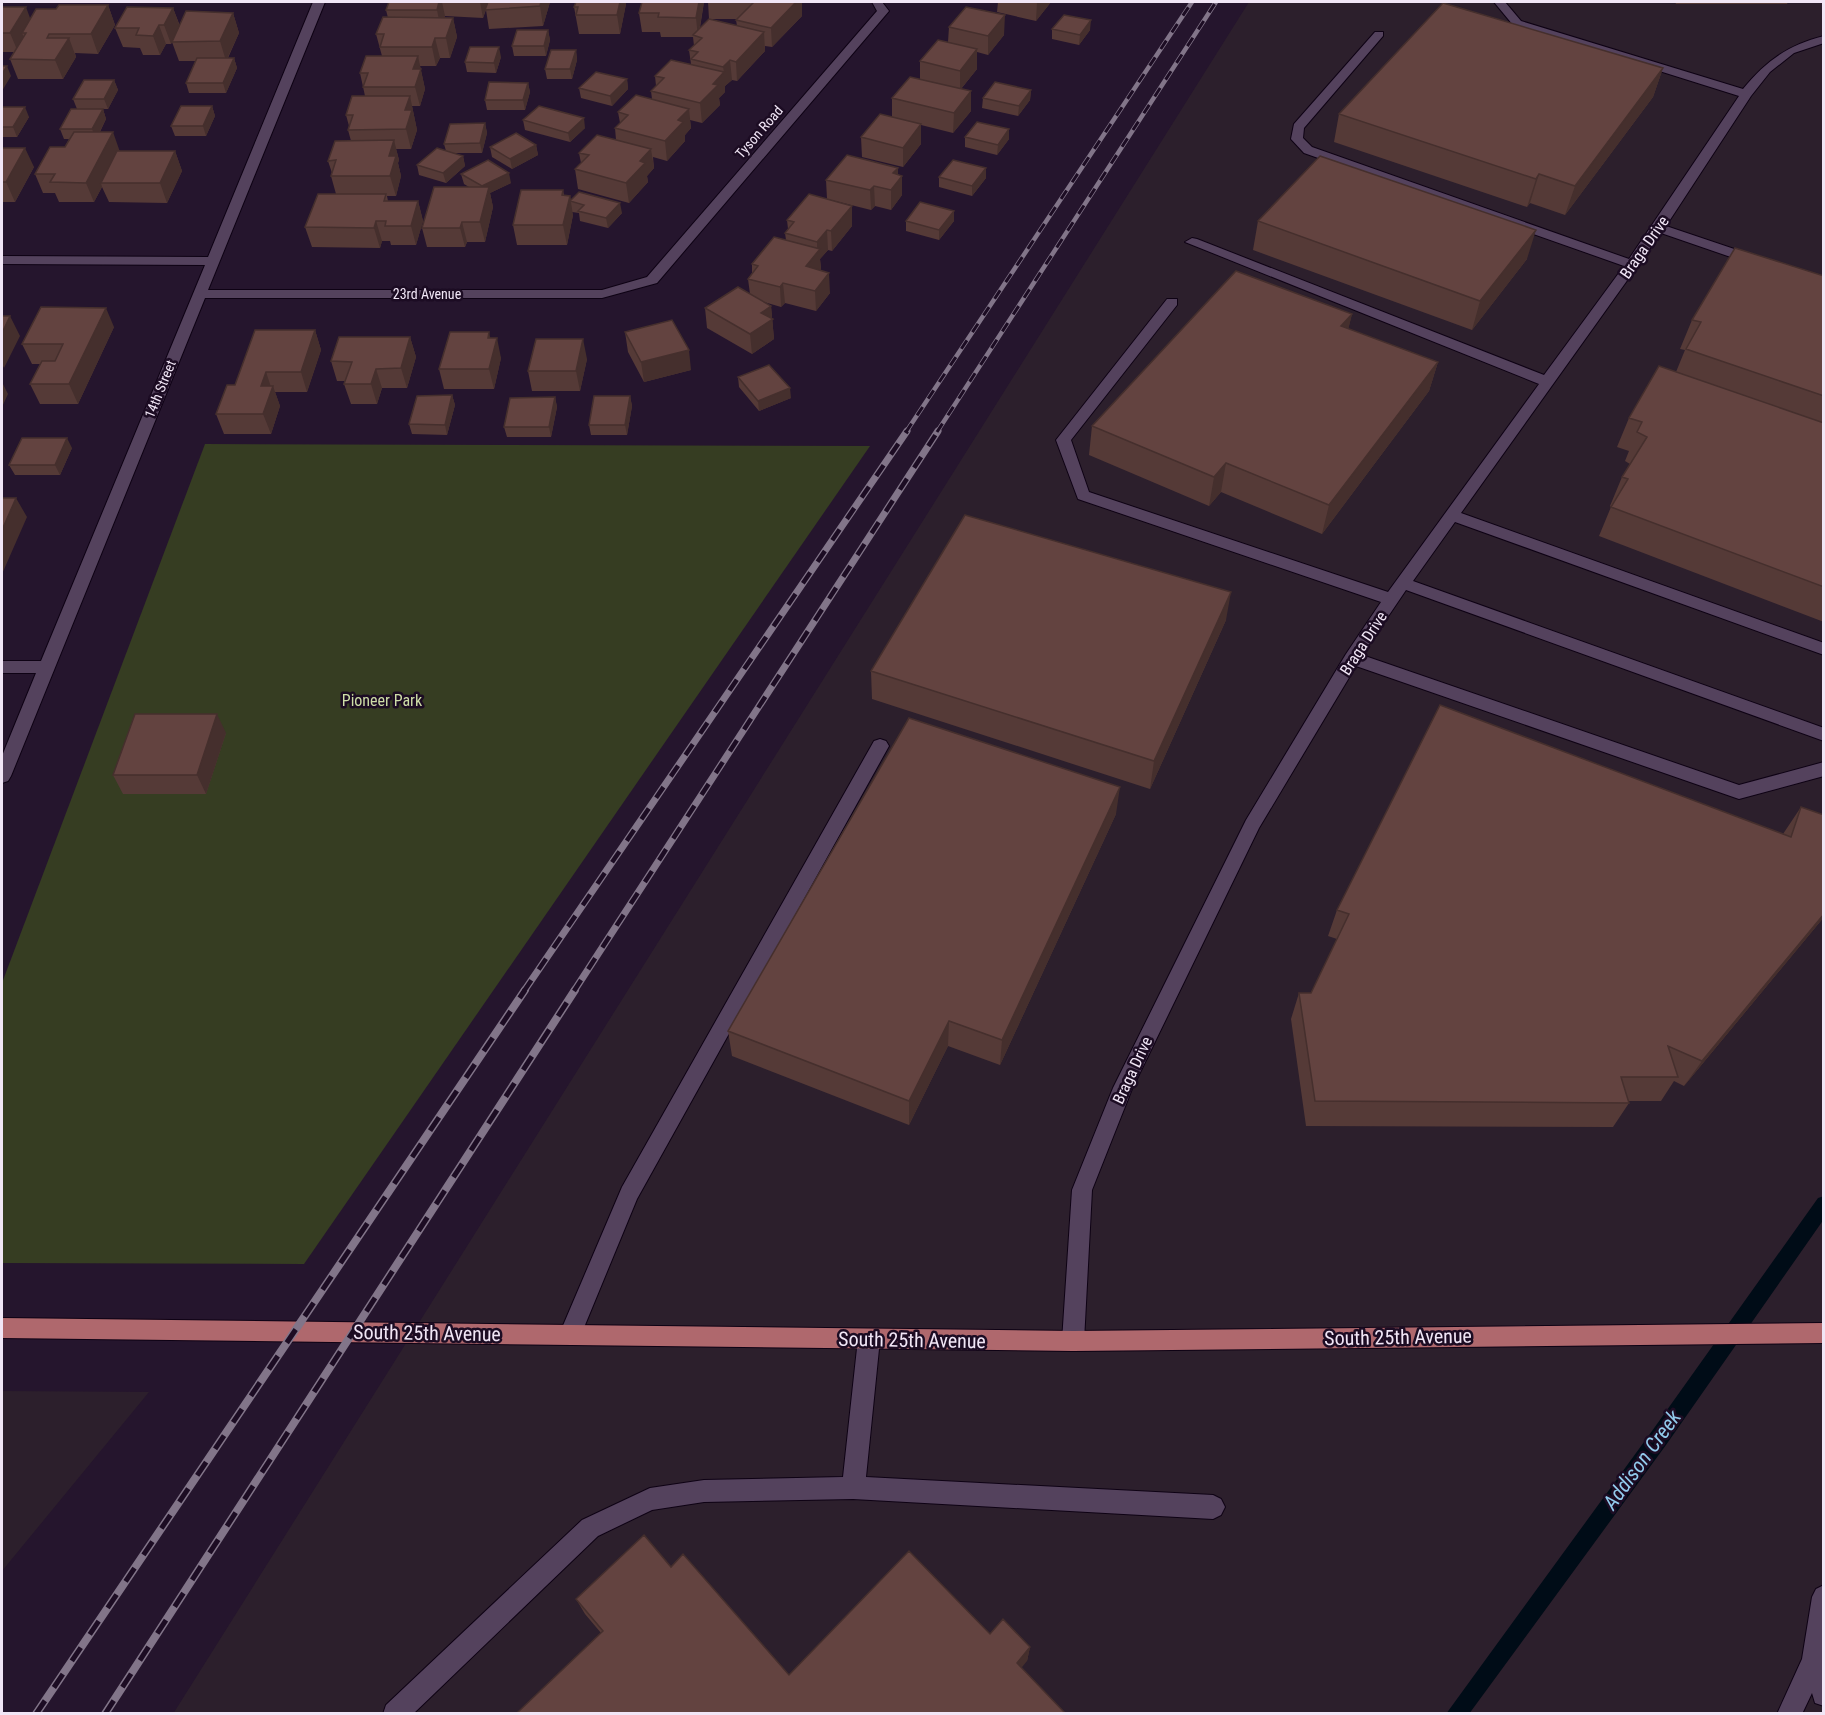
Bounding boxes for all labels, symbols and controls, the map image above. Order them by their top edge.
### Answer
street label: Tyson Road [732,103,786,161]
street label: Braga Drive [1616,212,1673,282]
street label: 23rd Avenue [393,286,462,302]
street label: 14th Street [141,358,179,420]
street label: Braga Drive [1336,608,1391,679]
park label: Pioneer Park [342,691,423,710]
street label: Braga Drive [1109,1034,1156,1107]
street label: South 25th Avenue [353,1320,501,1346]
street label: South 25th Avenue [1324,1324,1472,1350]
street label: South 25th Avenue [838,1327,986,1353]
water label: Addison Creek [1597,1405,1686,1515]

